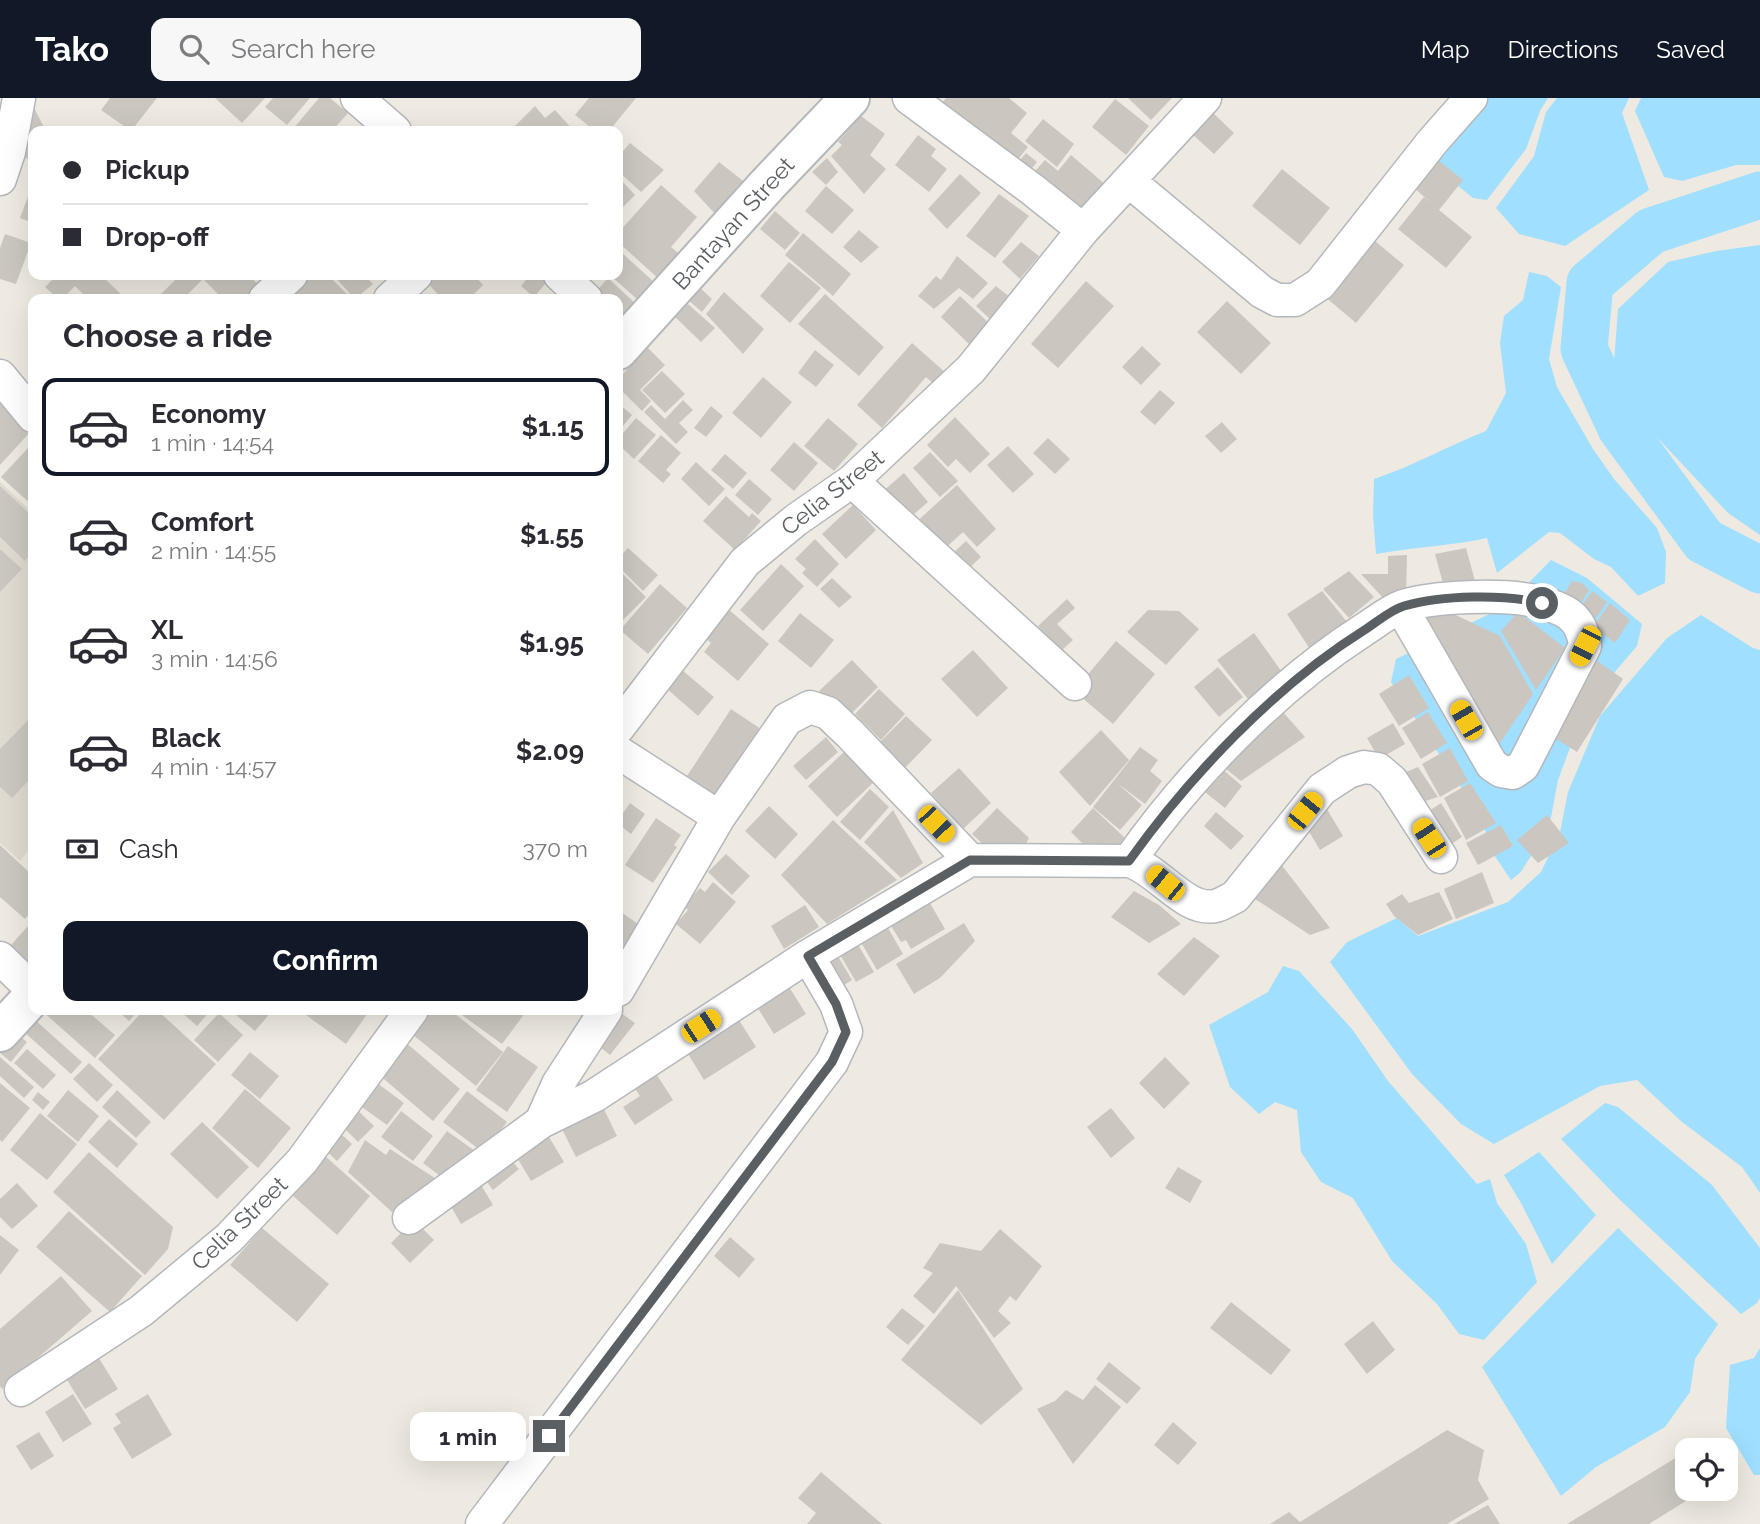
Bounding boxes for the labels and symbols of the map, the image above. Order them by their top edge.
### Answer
street label: Bantayan Street [667,151,800,295]
street label: Celia Street [775,443,889,540]
route start [1526,587,1558,619]
car [1567,623,1604,669]
car [1447,697,1486,743]
car [1284,788,1327,834]
car [914,802,959,846]
car [1409,815,1450,861]
car [1143,862,1188,904]
car [678,1006,725,1046]
street label: Celia Street [185,1170,293,1275]
callout: 1 min [409,1412,524,1460]
route end [533,1420,565,1452]

